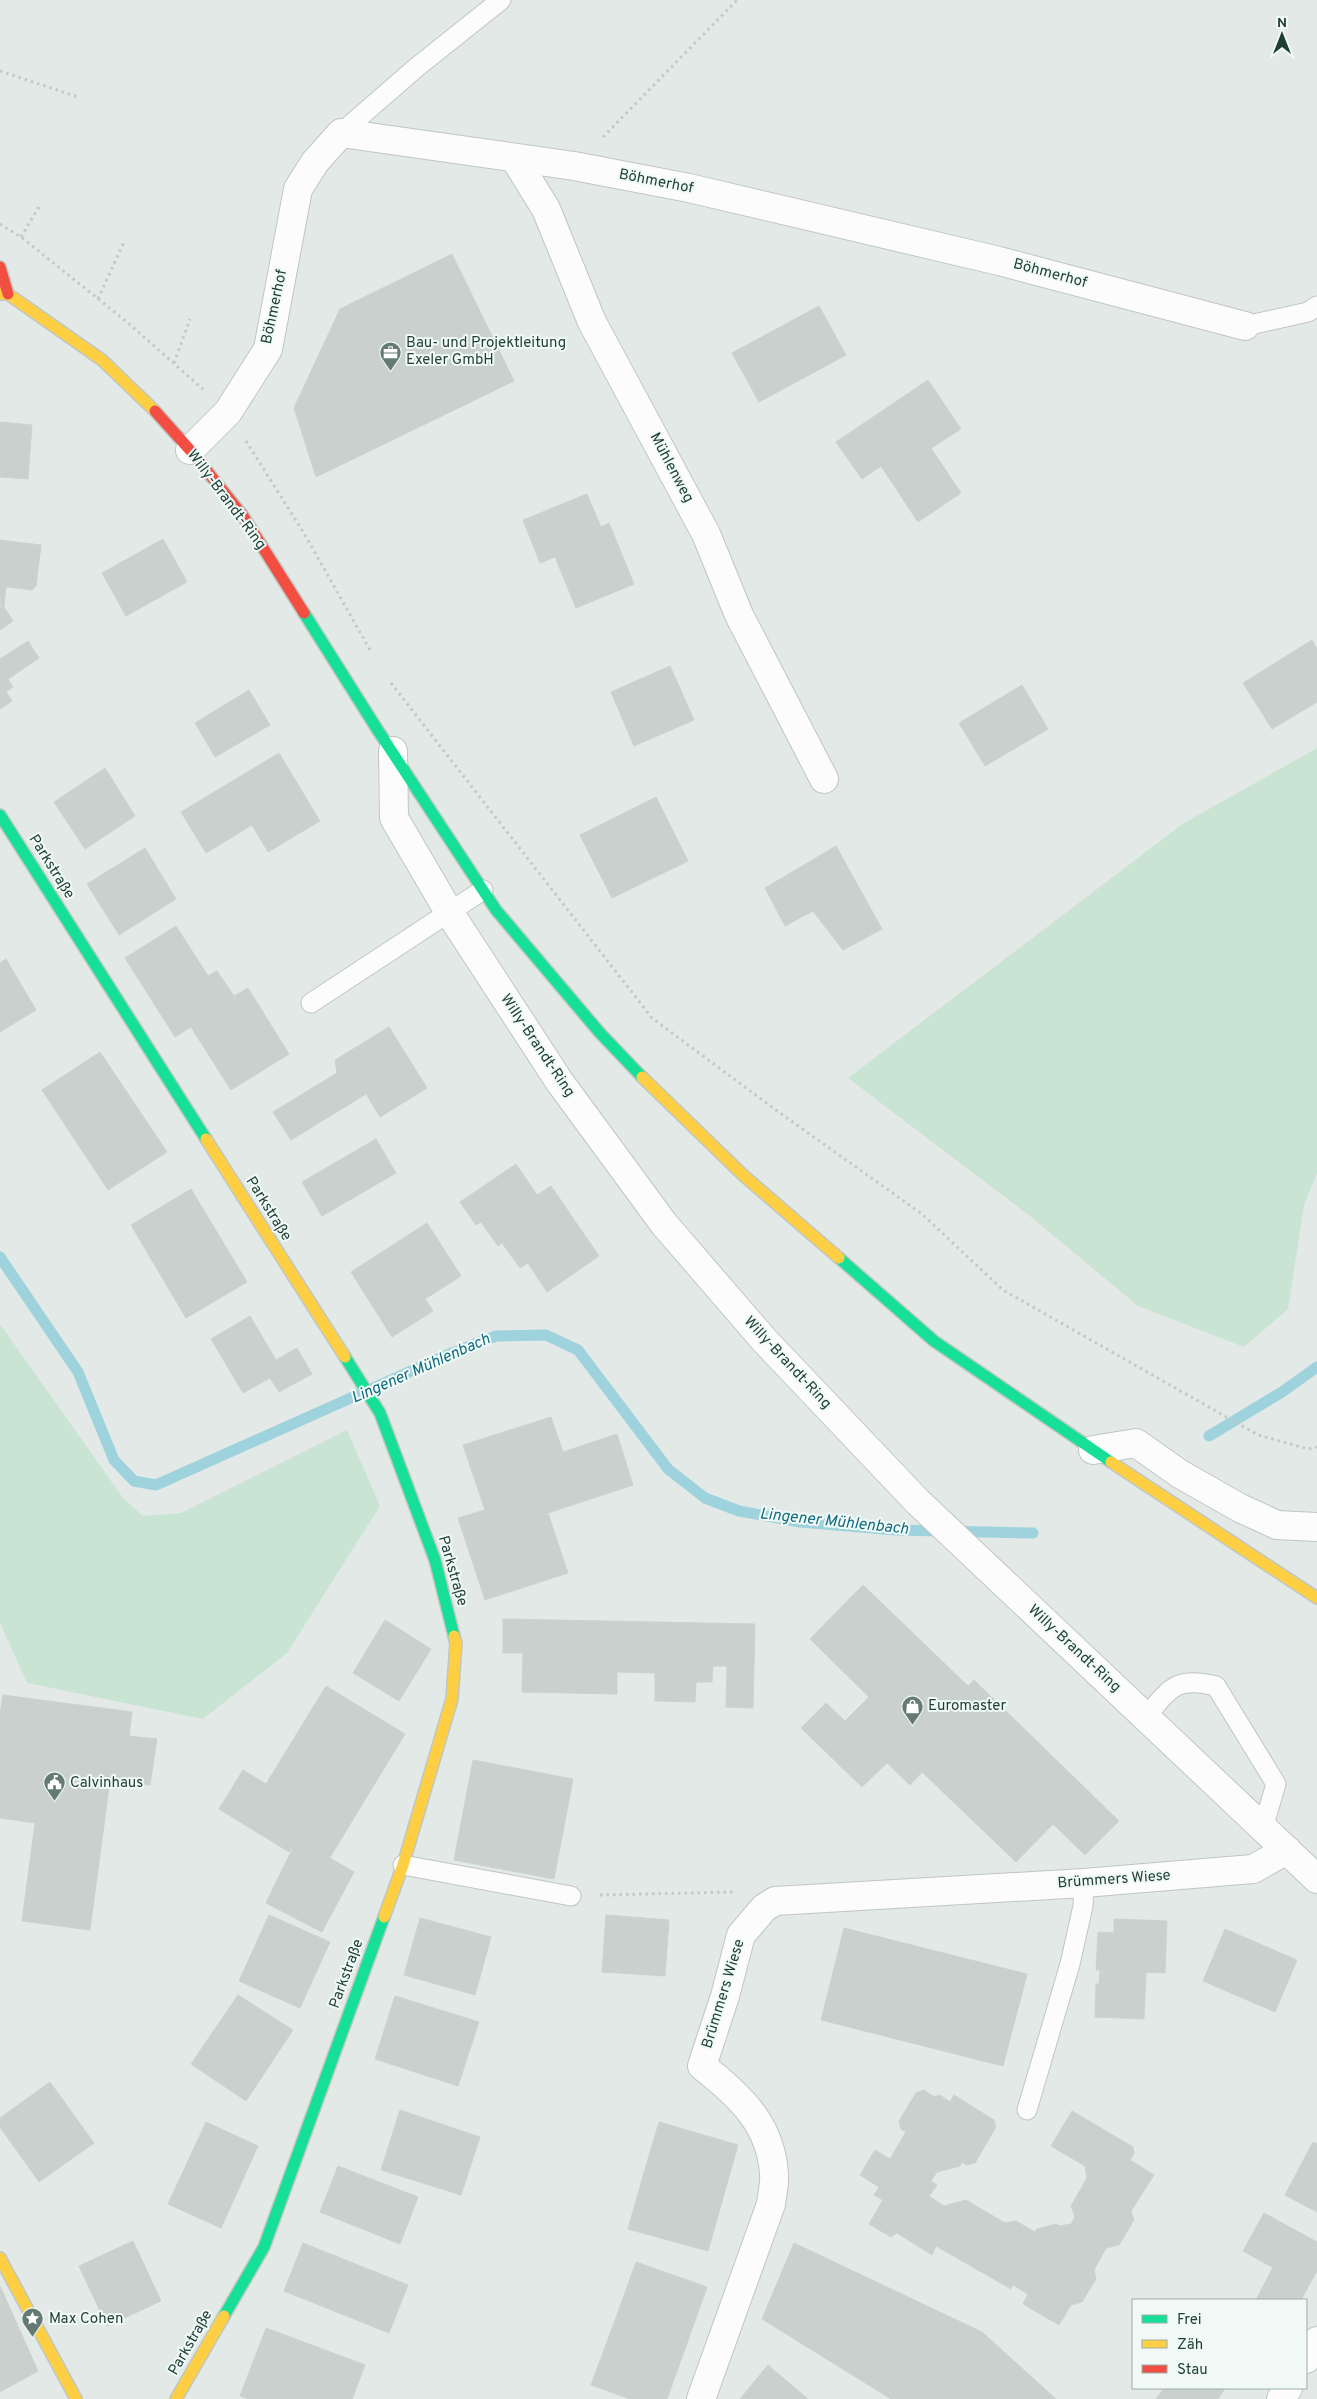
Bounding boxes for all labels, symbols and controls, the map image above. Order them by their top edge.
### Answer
north arrow [1257,10,1307,60]
text: N [1277,15,1287,32]
street label: Böhmerhof [617,165,695,199]
street label: Böhmerhof [1011,255,1089,293]
street label: Böhmerhof [258,268,292,346]
place label: Bau- und Projektleitung Exeler GmbH [406,334,566,370]
office icon: Bau- und Projektleitung Exeler GmbH [378,340,402,371]
street label: Mühlenweg [645,430,697,506]
street label: Willy-Brandt-Ring [182,446,270,554]
street label: Parkstraße [24,831,78,903]
street label: Willy-Brandt-Ring [495,991,579,1101]
street label: Parkstraße [241,1173,295,1245]
street label: Willy-Brandt-Ring [739,1313,835,1413]
water label: Lingener Mühlenbach [349,1329,494,1409]
water label: Lingener Mühlenbach [759,1504,910,1540]
street label: Parkstraße [433,1534,471,1608]
street label: Willy-Brandt-Ring [1024,1601,1124,1697]
shop icon: Euromaster [900,1694,924,1725]
place label: Euromaster [928,1697,1007,1716]
public building icon: Calvinhaus [42,1771,66,1802]
place label: Calvinhaus [70,1774,143,1793]
street label: Brümmers Wiese [1057,1867,1171,1893]
street label: Parkstraße [326,1937,368,2011]
street label: Brümmers Wiese [698,1937,750,2051]
legend [1132,2299,1307,2389]
place icon: Max Cohen [21,2307,45,2338]
street label: Parkstraße [165,2307,217,2379]
place label: Max Cohen [49,2310,124,2329]
text: Frei [1177,2311,1202,2330]
text: Zäh [1177,2336,1203,2355]
text: Stau [1177,2361,1208,2380]

